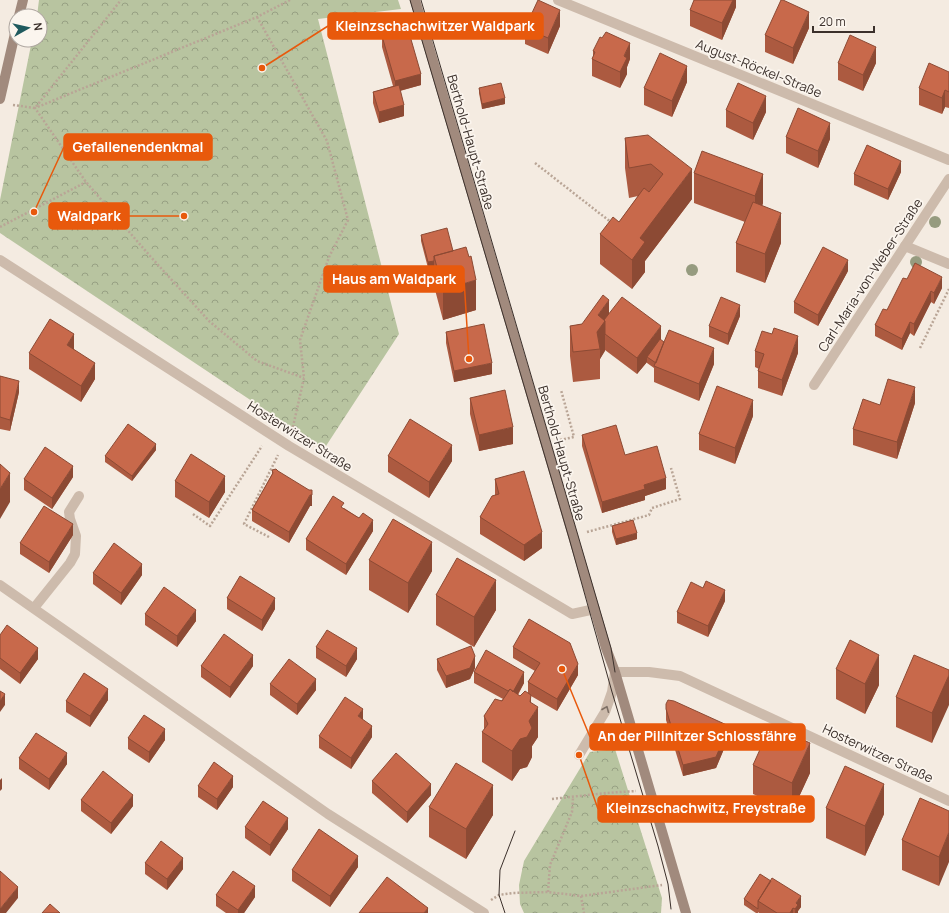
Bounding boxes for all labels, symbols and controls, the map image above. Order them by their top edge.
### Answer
north arrow [8,8,48,48]
scale bar [813,8,874,34]
callout: Kleinzschachwitzer Waldpark [328,13,543,39]
text: 20 m [819,13,846,30]
text: Kleinzschachwitzer Waldpark [335,16,535,35]
text: N [30,22,46,32]
street label: August-Röckel-Straße [693,34,825,102]
street label: Berthold-Haupt-Straße [443,72,499,212]
callout: Gefallenendenkmal [64,134,212,160]
text: Gefallenendenkmal [72,137,204,156]
street label: Carl-Maria-von-Weber-Straße [814,194,927,355]
callout: Waldpark [49,203,129,229]
text: Waldpark [57,206,121,225]
callout: Haus am Waldpark [324,266,464,292]
text: Haus am Waldpark [332,269,457,288]
street label: Berthold-Haupt-Straße [534,383,590,523]
street label: Hosterwitzer Straße [244,396,356,476]
one-way arrow [601,706,609,713]
street label: Hosterwitzer Straße [820,719,937,787]
callout: An der Pillnitzer Schlossfähre [590,724,805,750]
text: An der Pillnitzer Schlossfähre [598,726,796,745]
callout: Kleinzschachwitz, Freystraße [598,796,814,822]
text: Kleinzschachwitz, Freystraße [606,798,806,817]

